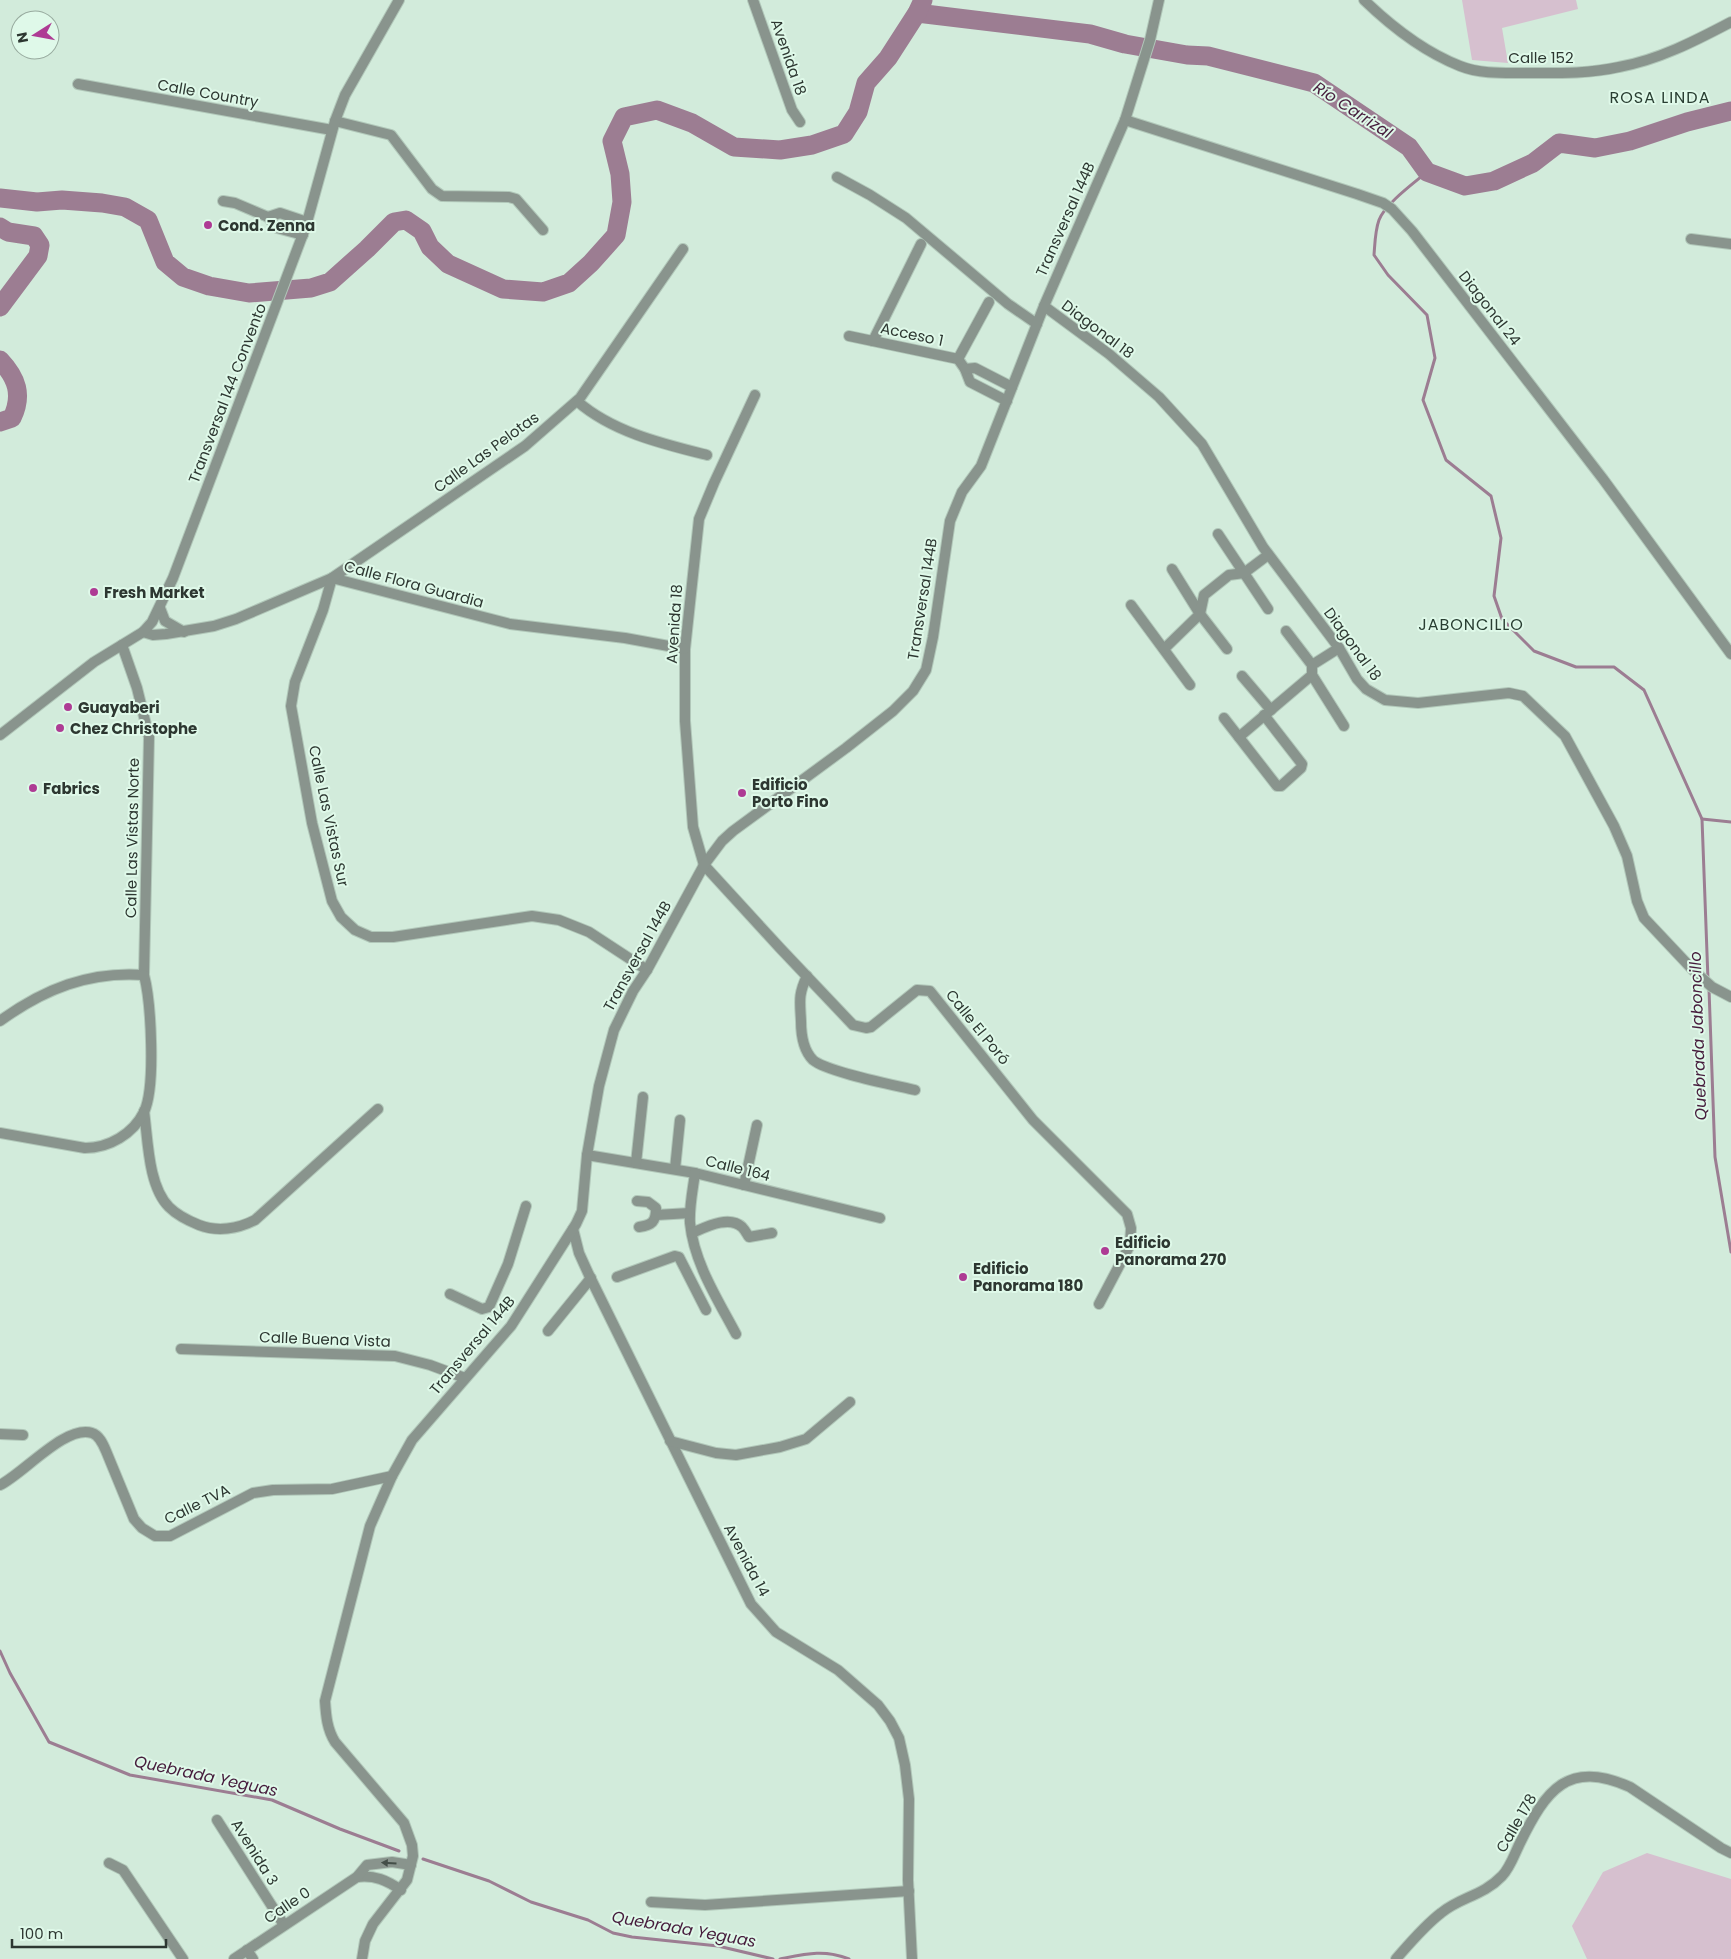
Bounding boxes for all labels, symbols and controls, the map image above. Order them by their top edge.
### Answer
north arrow [10,10,60,60]
street label: Avenida 18 [766,16,812,98]
text: N [11,30,33,45]
street label: Calle 152 [1508,47,1574,68]
street label: Calle Country [156,74,261,112]
water label: Río Carrizal [1309,76,1397,144]
district label: ROSA LINDA [1610,86,1710,109]
street label: Transversal 144B [1030,158,1100,280]
place label: Cond. Zenna [218,215,315,236]
marker: Cond. Zenna [202,219,214,231]
street label: Diagonal 24 [1454,266,1526,350]
street label: Diagonal 18 [1057,295,1139,363]
street label: Transversal 144 Convento [183,300,271,486]
street label: Acceso 1 [879,317,945,351]
street label: Calle Las Pelotas [429,407,543,497]
street label: Transversal 144B [902,537,942,661]
street label: Calle Flora Guardia [342,555,486,613]
place label: Fresh Market [104,582,205,603]
street label: Avenida 18 [661,584,687,664]
marker: Fresh Market [88,586,100,598]
street label: Diagonal 18 [1319,603,1387,685]
district label: JABONCILLO [1418,613,1524,636]
place label: Guayaberi [78,697,160,718]
marker: Guayaberi [62,701,74,713]
place label: Chez Christophe [70,718,197,739]
marker: Chez Christophe [54,722,66,734]
street label: Calle Las Vistas Sur [304,743,354,889]
street label: Calle Las Vistas Norte [120,758,144,918]
place label: Edificio Porto Fino [752,774,829,812]
place label: Fabrics [43,778,100,799]
marker: Fabrics [27,782,39,794]
marker: Edificio Porto Fino [736,787,748,799]
street label: Transversal 144B [598,897,676,1015]
water label: Quebrada Jaboncillo [1684,951,1712,1121]
street label: Calle El Poró [941,985,1015,1069]
street label: Calle 164 [703,1150,773,1186]
place label: Edificio Panorama 270 [1115,1232,1227,1270]
marker: Edificio Panorama 270 [1099,1245,1111,1257]
place label: Edificio Panorama 180 [973,1258,1083,1296]
marker: Edificio Panorama 180 [957,1271,969,1283]
street label: Transversal 144B [424,1291,520,1399]
street label: Calle Buena Vista [259,1326,391,1352]
street label: Calle TVA [161,1479,233,1529]
street label: Avenida 14 [719,1520,775,1600]
water label: Quebrada Yeguas [132,1750,280,1802]
street label: Calle 178 [1491,1790,1541,1856]
street label: Avenida 3 [226,1815,284,1889]
one-way arrow [381,1858,397,1866]
street label: Calle 0 [260,1882,314,1928]
water label: Quebrada Yeguas [610,1905,758,1953]
scale bar [12,1916,166,1948]
text: 100 m [20,1923,63,1944]

